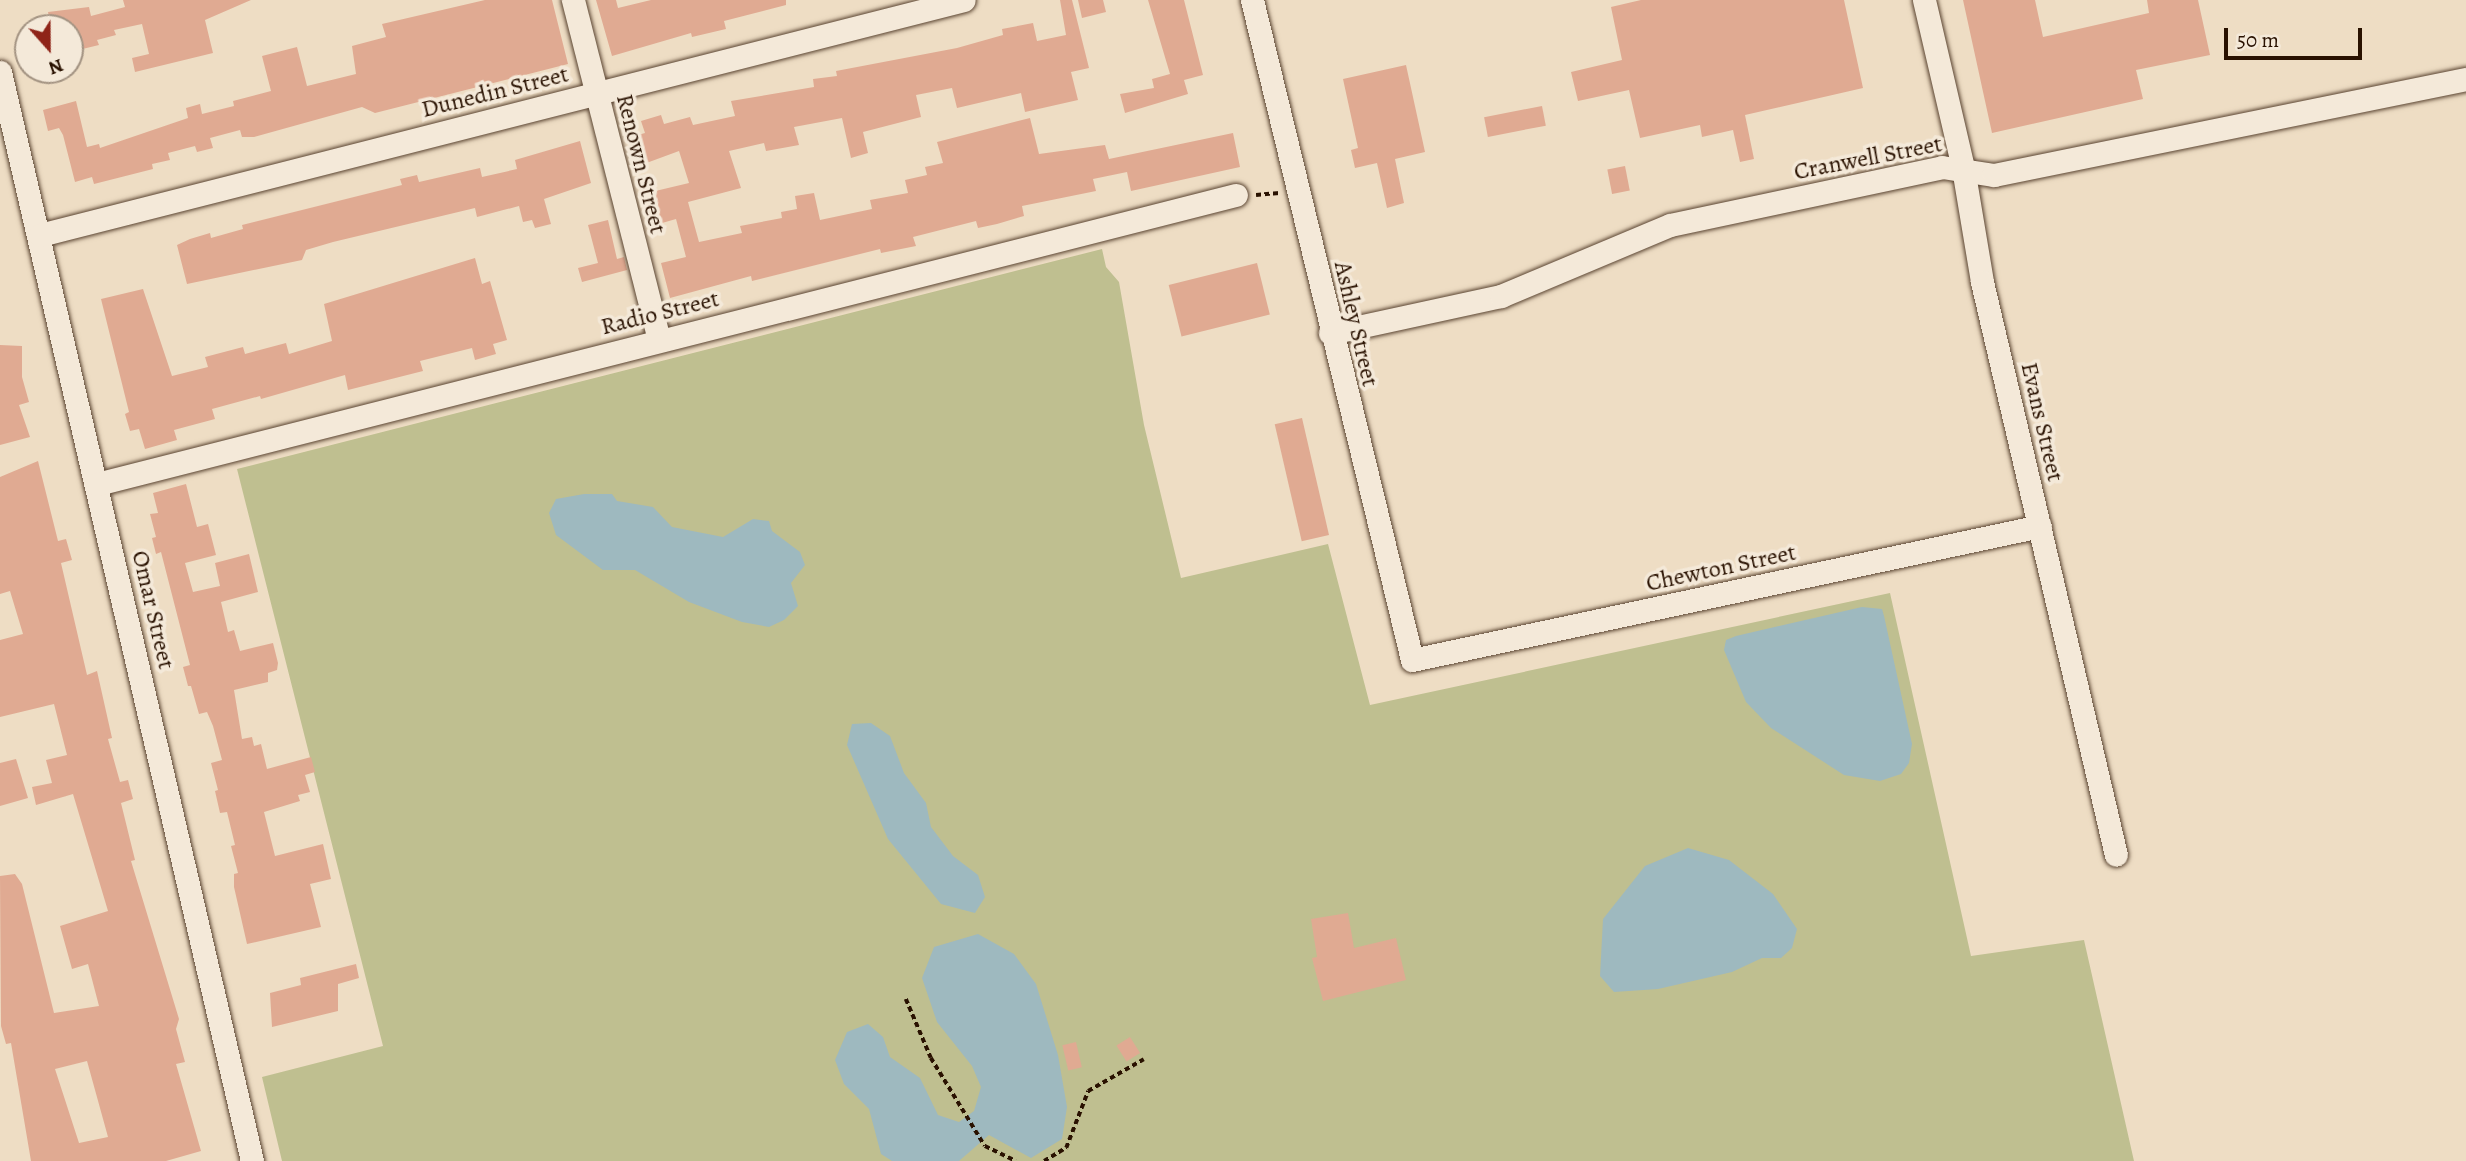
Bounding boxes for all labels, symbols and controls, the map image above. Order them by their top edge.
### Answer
north arrow [14,14,84,84]
scale bar [2228,14,2366,58]
text: 50 m [2237,26,2279,54]
text: N [45,52,67,81]
street label: Dunedin Street [419,60,571,124]
street label: Renown Street [610,91,672,237]
street label: Cranwell Street [1792,130,1944,186]
street label: Ashley Street [1328,259,1384,389]
street label: Radio Street [598,284,722,342]
street label: Evans Street [2014,360,2070,484]
street label: Chewton Street [1644,538,1798,598]
street label: Omar Street [125,548,181,672]

